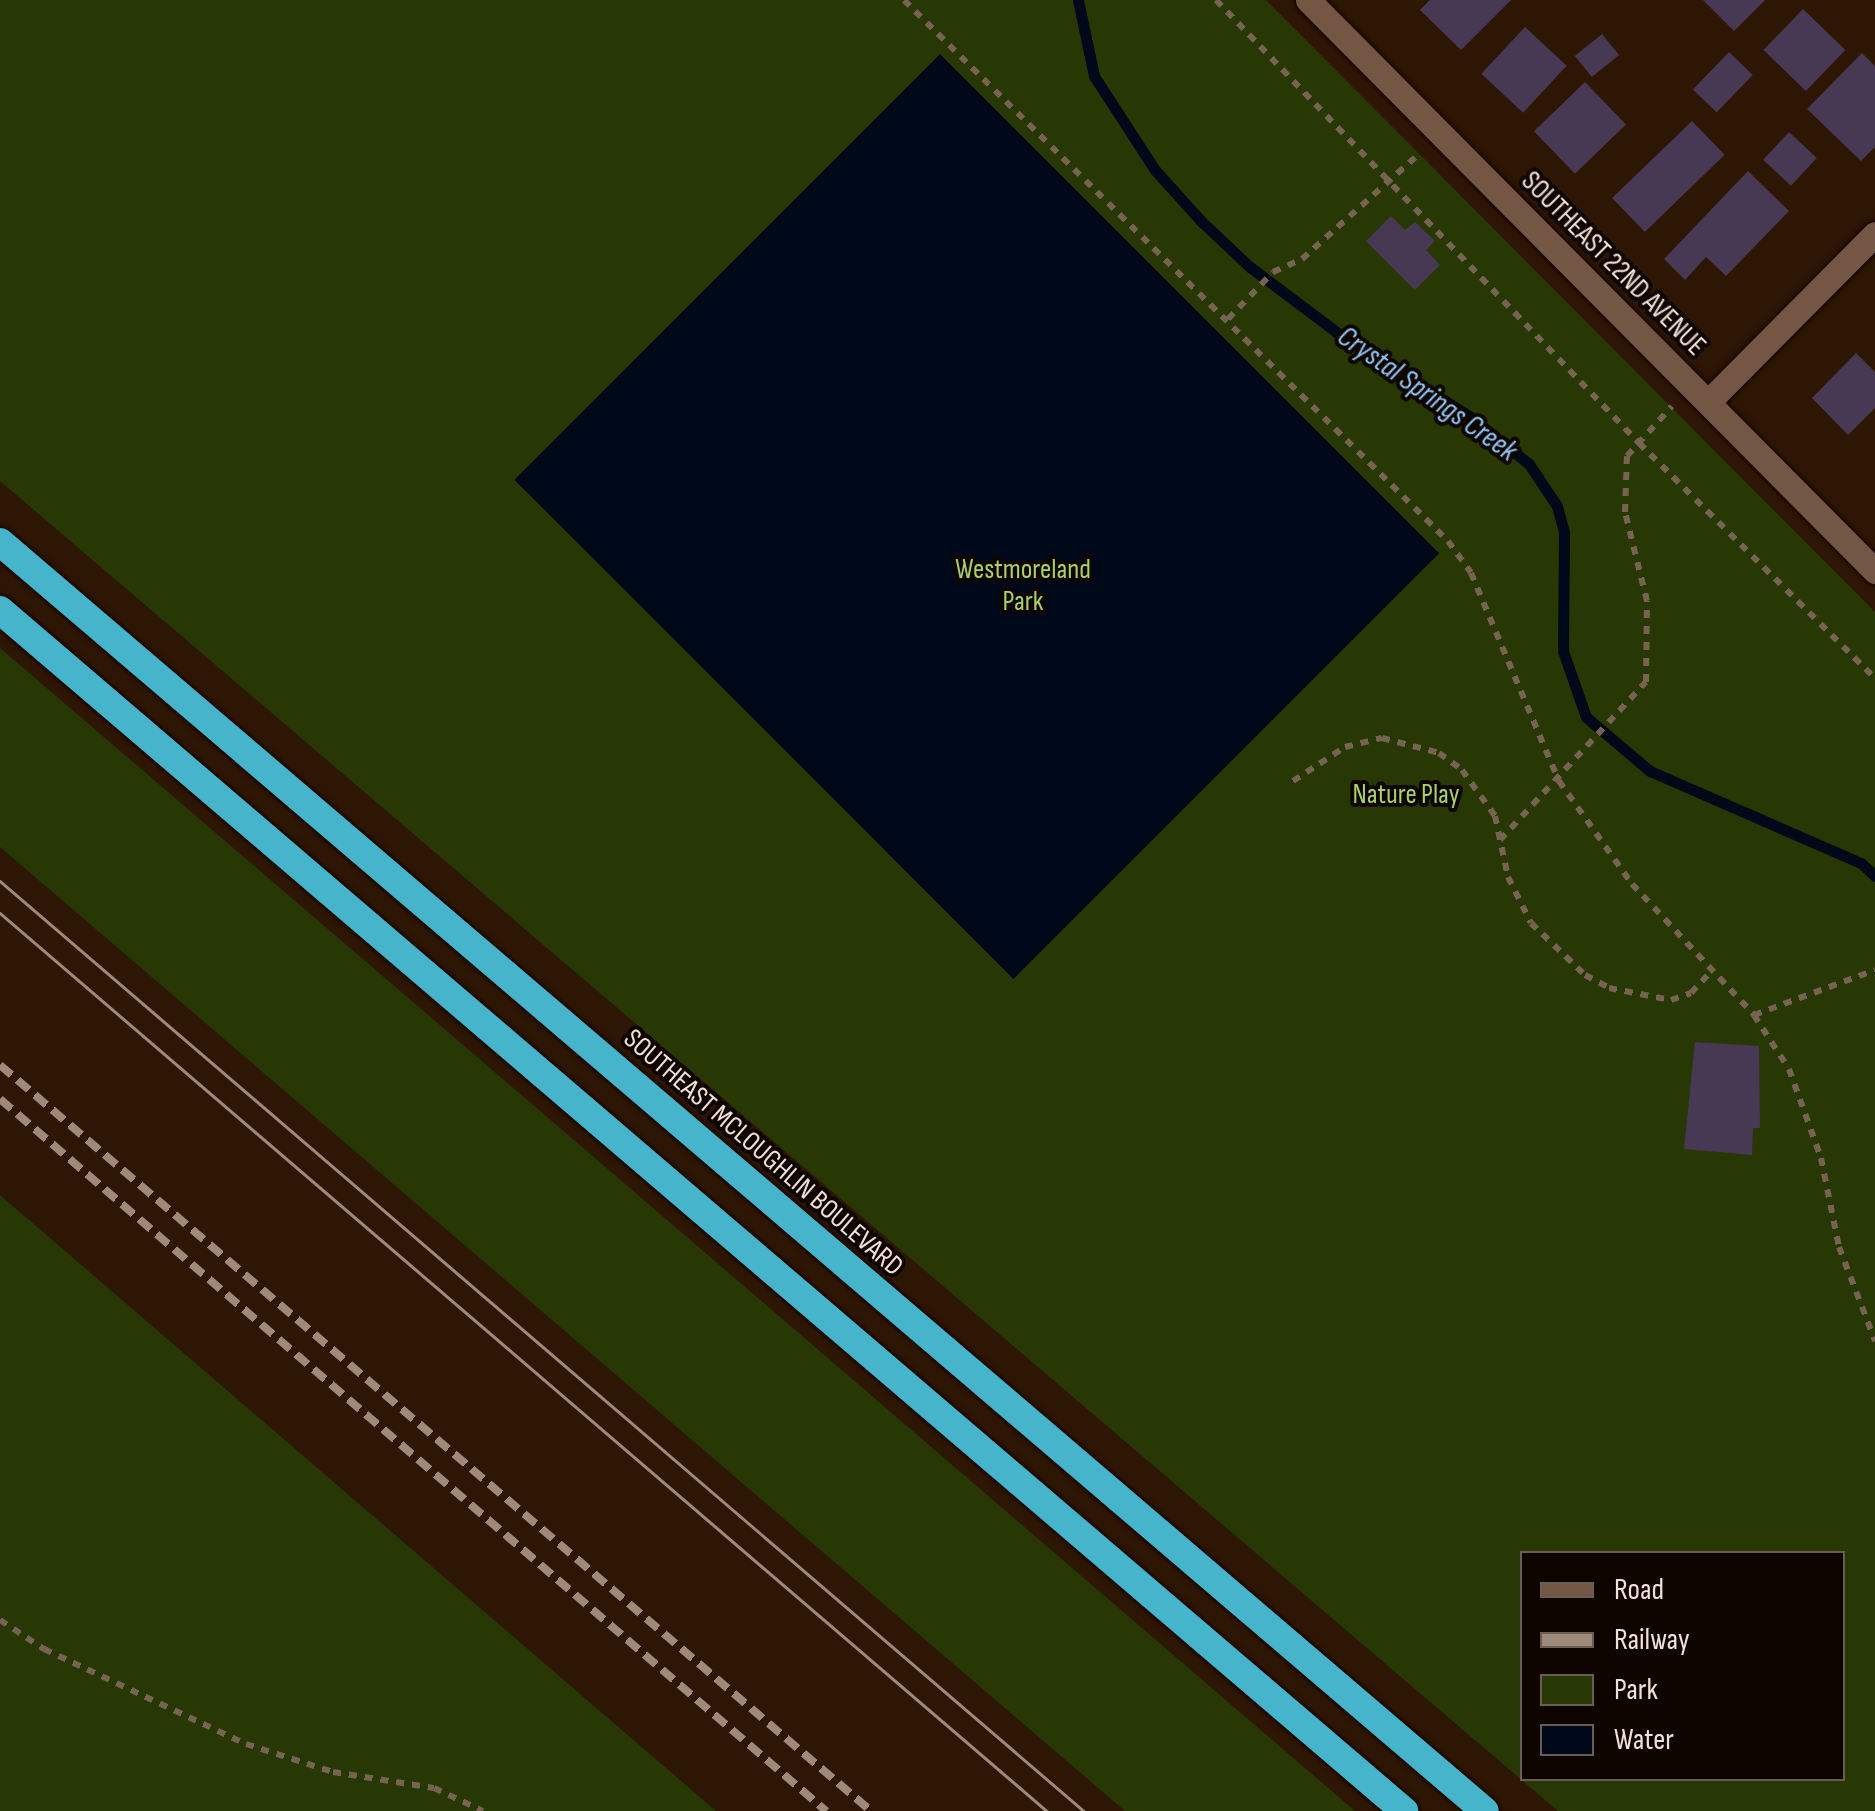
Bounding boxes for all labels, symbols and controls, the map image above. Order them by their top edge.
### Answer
street label: SOUTHEAST 22ND AVENUE [1514,165,1712,363]
water label: Crystal Springs Creek [1330,319,1524,469]
park label: Westmoreland Park [955,553,1091,619]
park label: Nature Play [1352,778,1460,812]
street label: SOUTHEAST MCLOUGHLIN BOULEVARD [616,1022,910,1284]
legend [1520,1551,1845,1781]
text: Road [1614,1572,1664,1608]
text: Railway [1614,1622,1690,1658]
text: Park [1614,1672,1658,1708]
text: Water [1614,1722,1674,1758]

